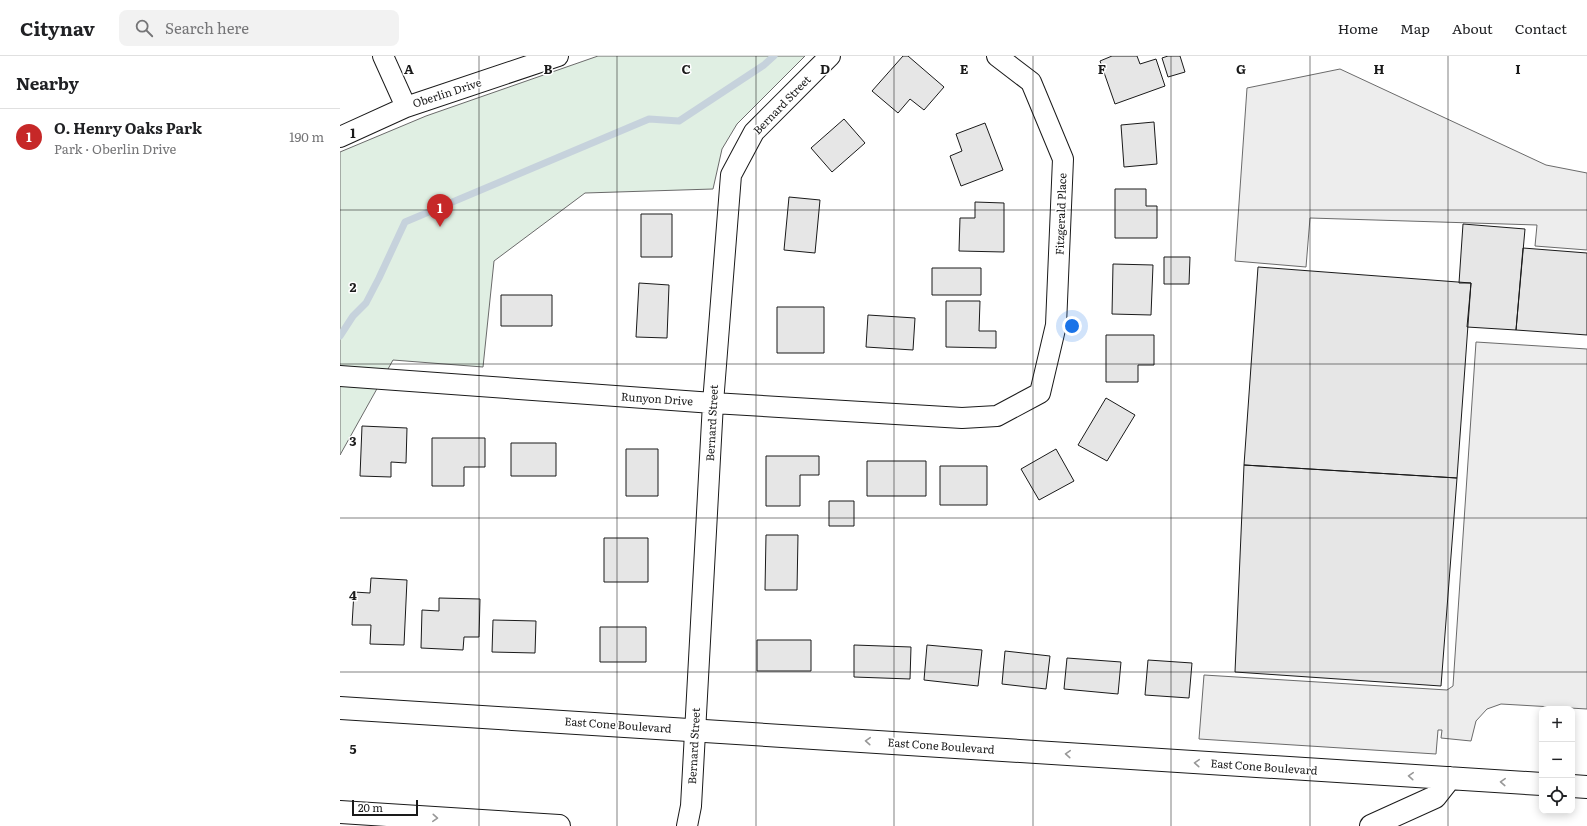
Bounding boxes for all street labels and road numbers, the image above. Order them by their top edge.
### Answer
street label: Bernard Street [749,71,814,137]
street label: Oberlin Drive [410,73,483,111]
street label: Fitzgerald Place [1051,172,1069,255]
street label: Bernard Street [701,384,721,462]
street label: Runyon Drive [621,388,694,409]
street label: Bernard Street [683,707,703,785]
street label: East Cone Boulevard [564,712,672,736]
street label: East Cone Boulevard [887,733,995,757]
street label: East Cone Boulevard [1210,754,1318,778]

